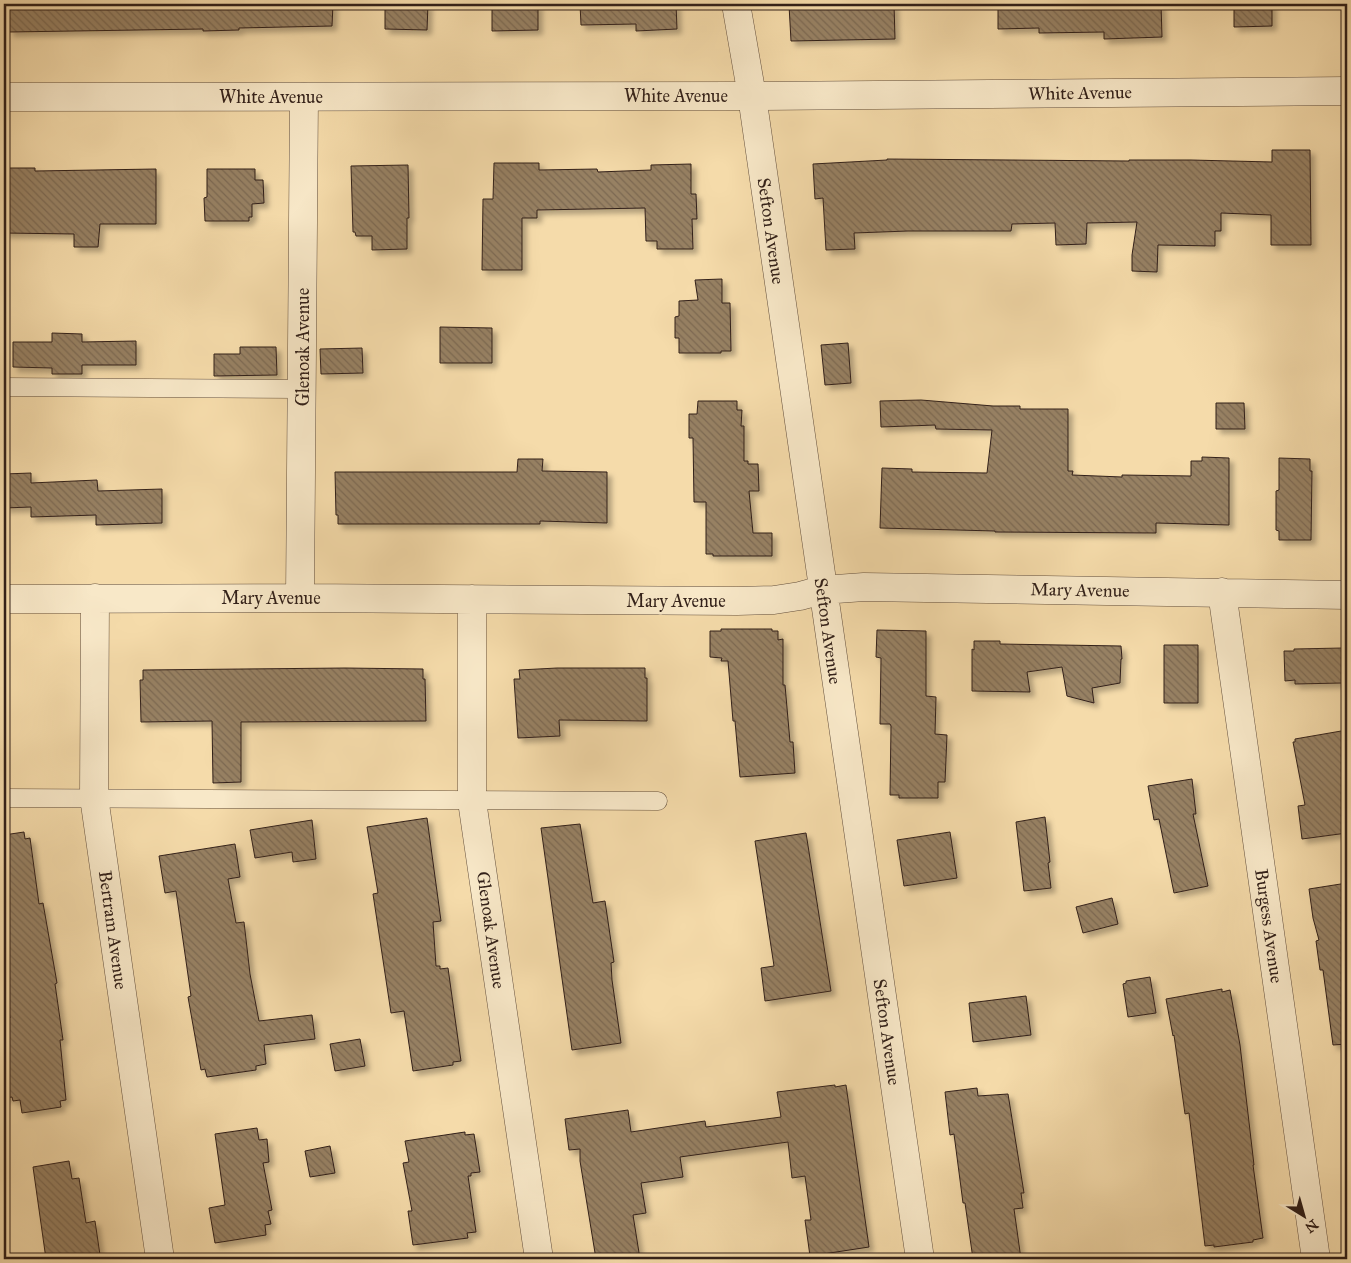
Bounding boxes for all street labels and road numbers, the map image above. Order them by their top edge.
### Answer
street label: White Avenue [1028,81,1132,105]
street label: White Avenue [624,85,728,107]
street label: White Avenue [219,86,323,108]
street label: Sefton Avenue [753,176,789,286]
street label: Glenoak Avenue [292,288,314,406]
street label: Sefton Avenue [810,576,846,686]
street label: Mary Avenue [1030,578,1130,602]
street label: Mary Avenue [221,587,321,609]
street label: Mary Avenue [626,590,726,612]
street label: Burgess Avenue [1249,867,1288,985]
street label: Bertram Avenue [94,869,132,991]
street label: Glenoak Avenue [472,870,510,990]
street label: Sefton Avenue [869,977,905,1087]

